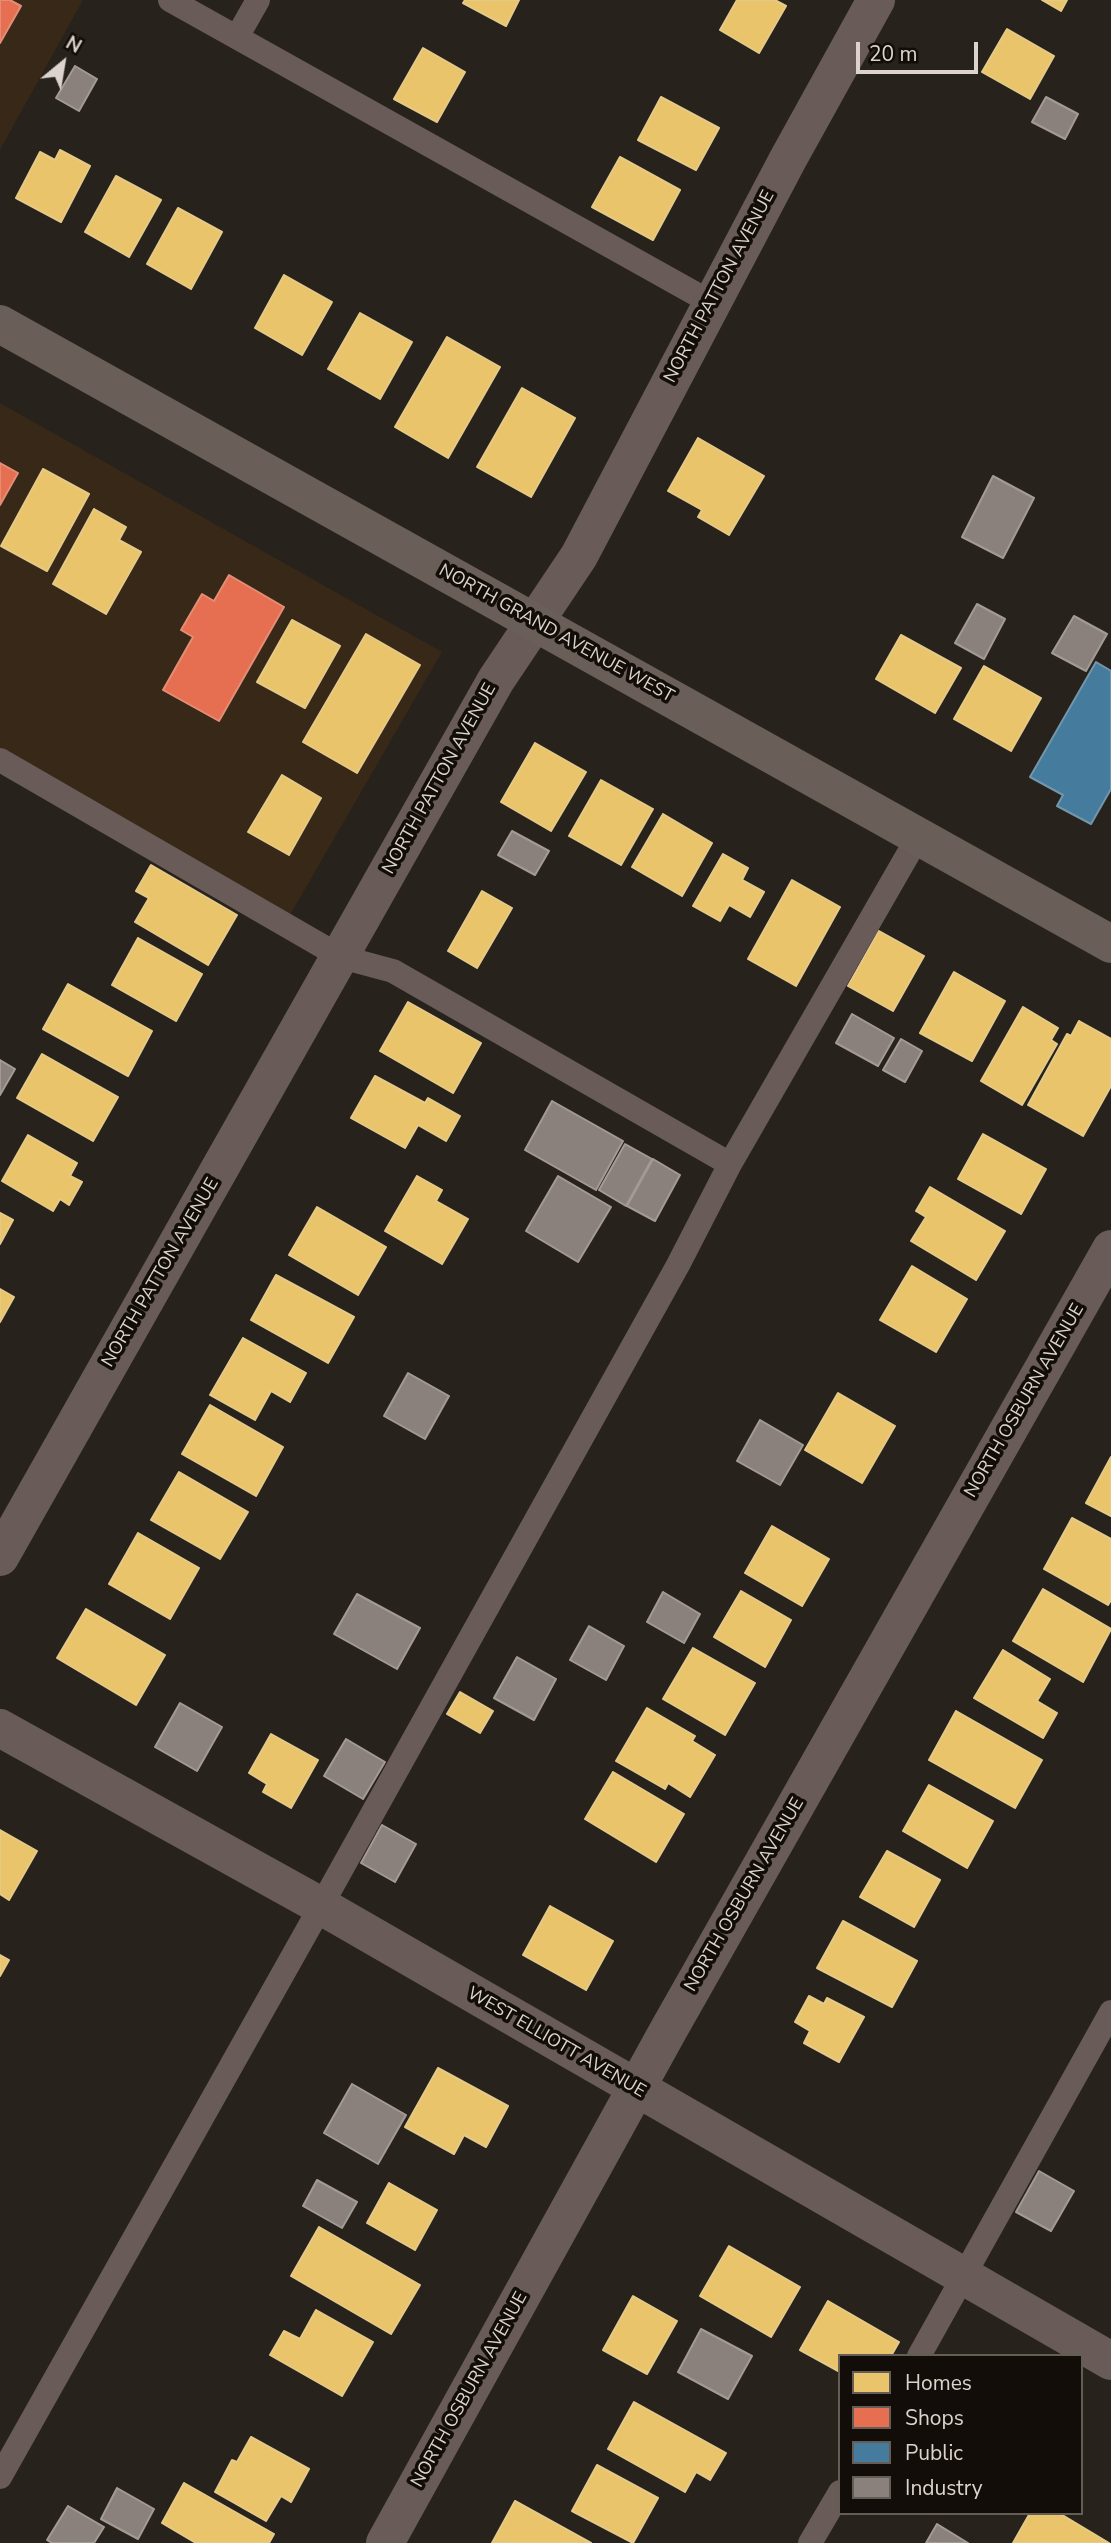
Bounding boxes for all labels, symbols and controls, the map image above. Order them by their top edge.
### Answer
north arrow [28,28,98,98]
scale bar [859,28,982,72]
text: N [61,30,86,60]
text: 20 m [869,40,918,68]
street label: NORTH PATTON AVENUE [660,187,780,387]
street label: NORTH GRAND AVENUE WEST [435,560,677,708]
street label: NORTH PATTON AVENUE [379,680,501,878]
street label: NORTH PATTON AVENUE [98,1175,224,1371]
street label: NORTH OSBURN AVENUE [961,1300,1089,1502]
street label: NORTH OSBURN AVENUE [681,1794,809,1996]
street label: WEST ELLIOTT AVENUE [463,1983,649,2103]
street label: NORTH OSBURN AVENUE [407,2289,533,2491]
legend [838,2354,1083,2515]
text: Homes [905,2369,972,2397]
text: Shops [905,2404,964,2432]
text: Public [905,2439,963,2467]
text: Industry [905,2474,983,2502]

